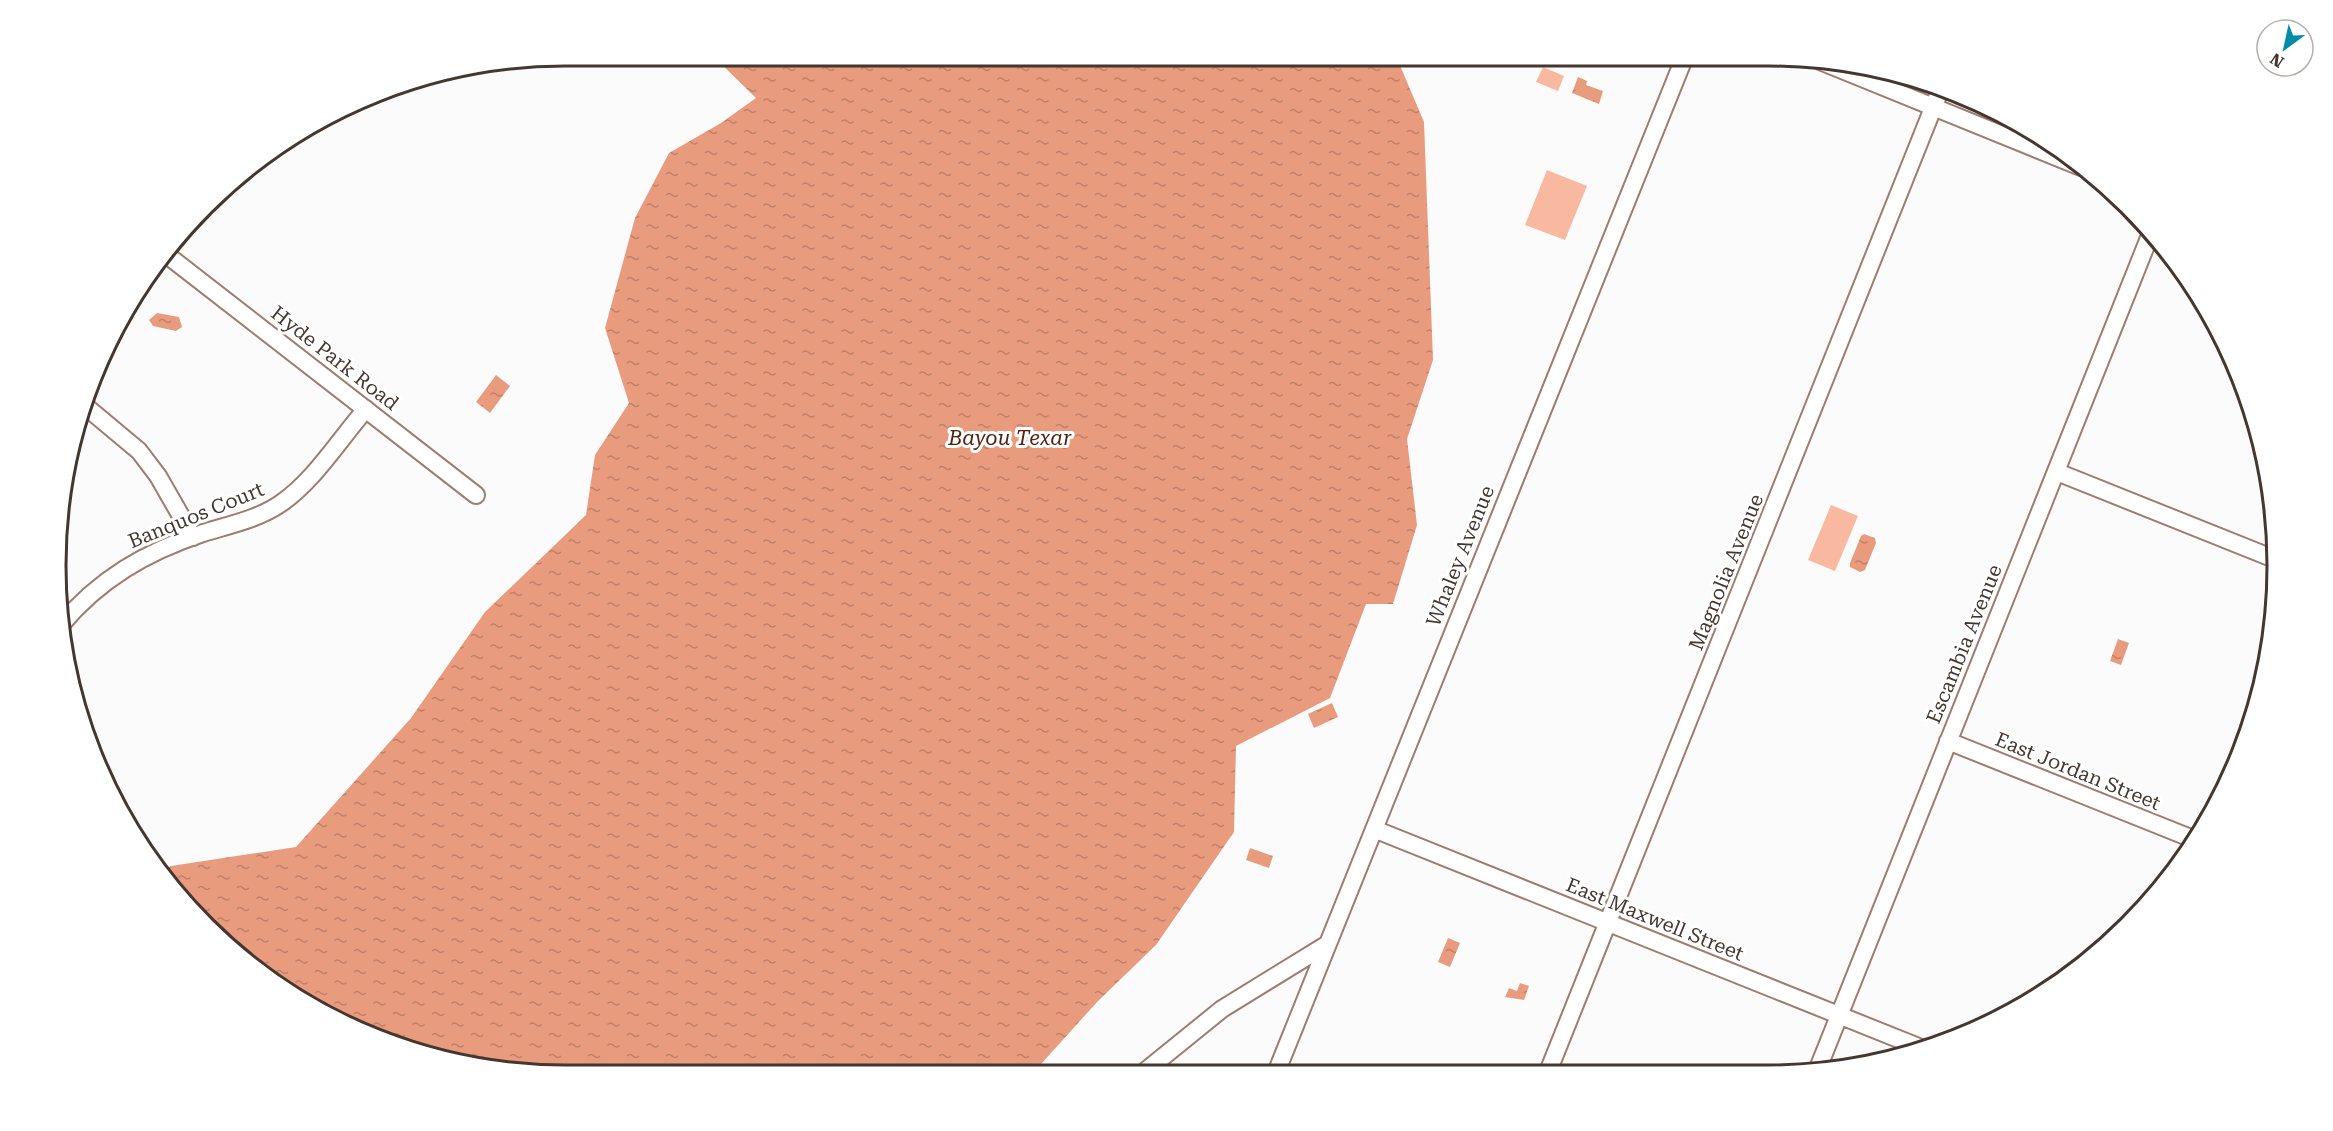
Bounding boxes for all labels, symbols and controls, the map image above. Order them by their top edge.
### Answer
north arrow [2255,18,2315,78]
text: N [2267,49,2287,71]
street label: Hyde Park Road [266,301,404,415]
water label: Bayou Texar [947,426,1072,450]
street label: Banquos Court [125,477,268,553]
street label: Whaley Avenue [1421,482,1499,630]
street label: Magnolia Avenue [1684,490,1768,654]
street label: Escambia Avenue [1921,561,2007,727]
street label: East Jordan Street [1992,727,2165,815]
street label: East Maxwell Street [1563,872,1748,966]

